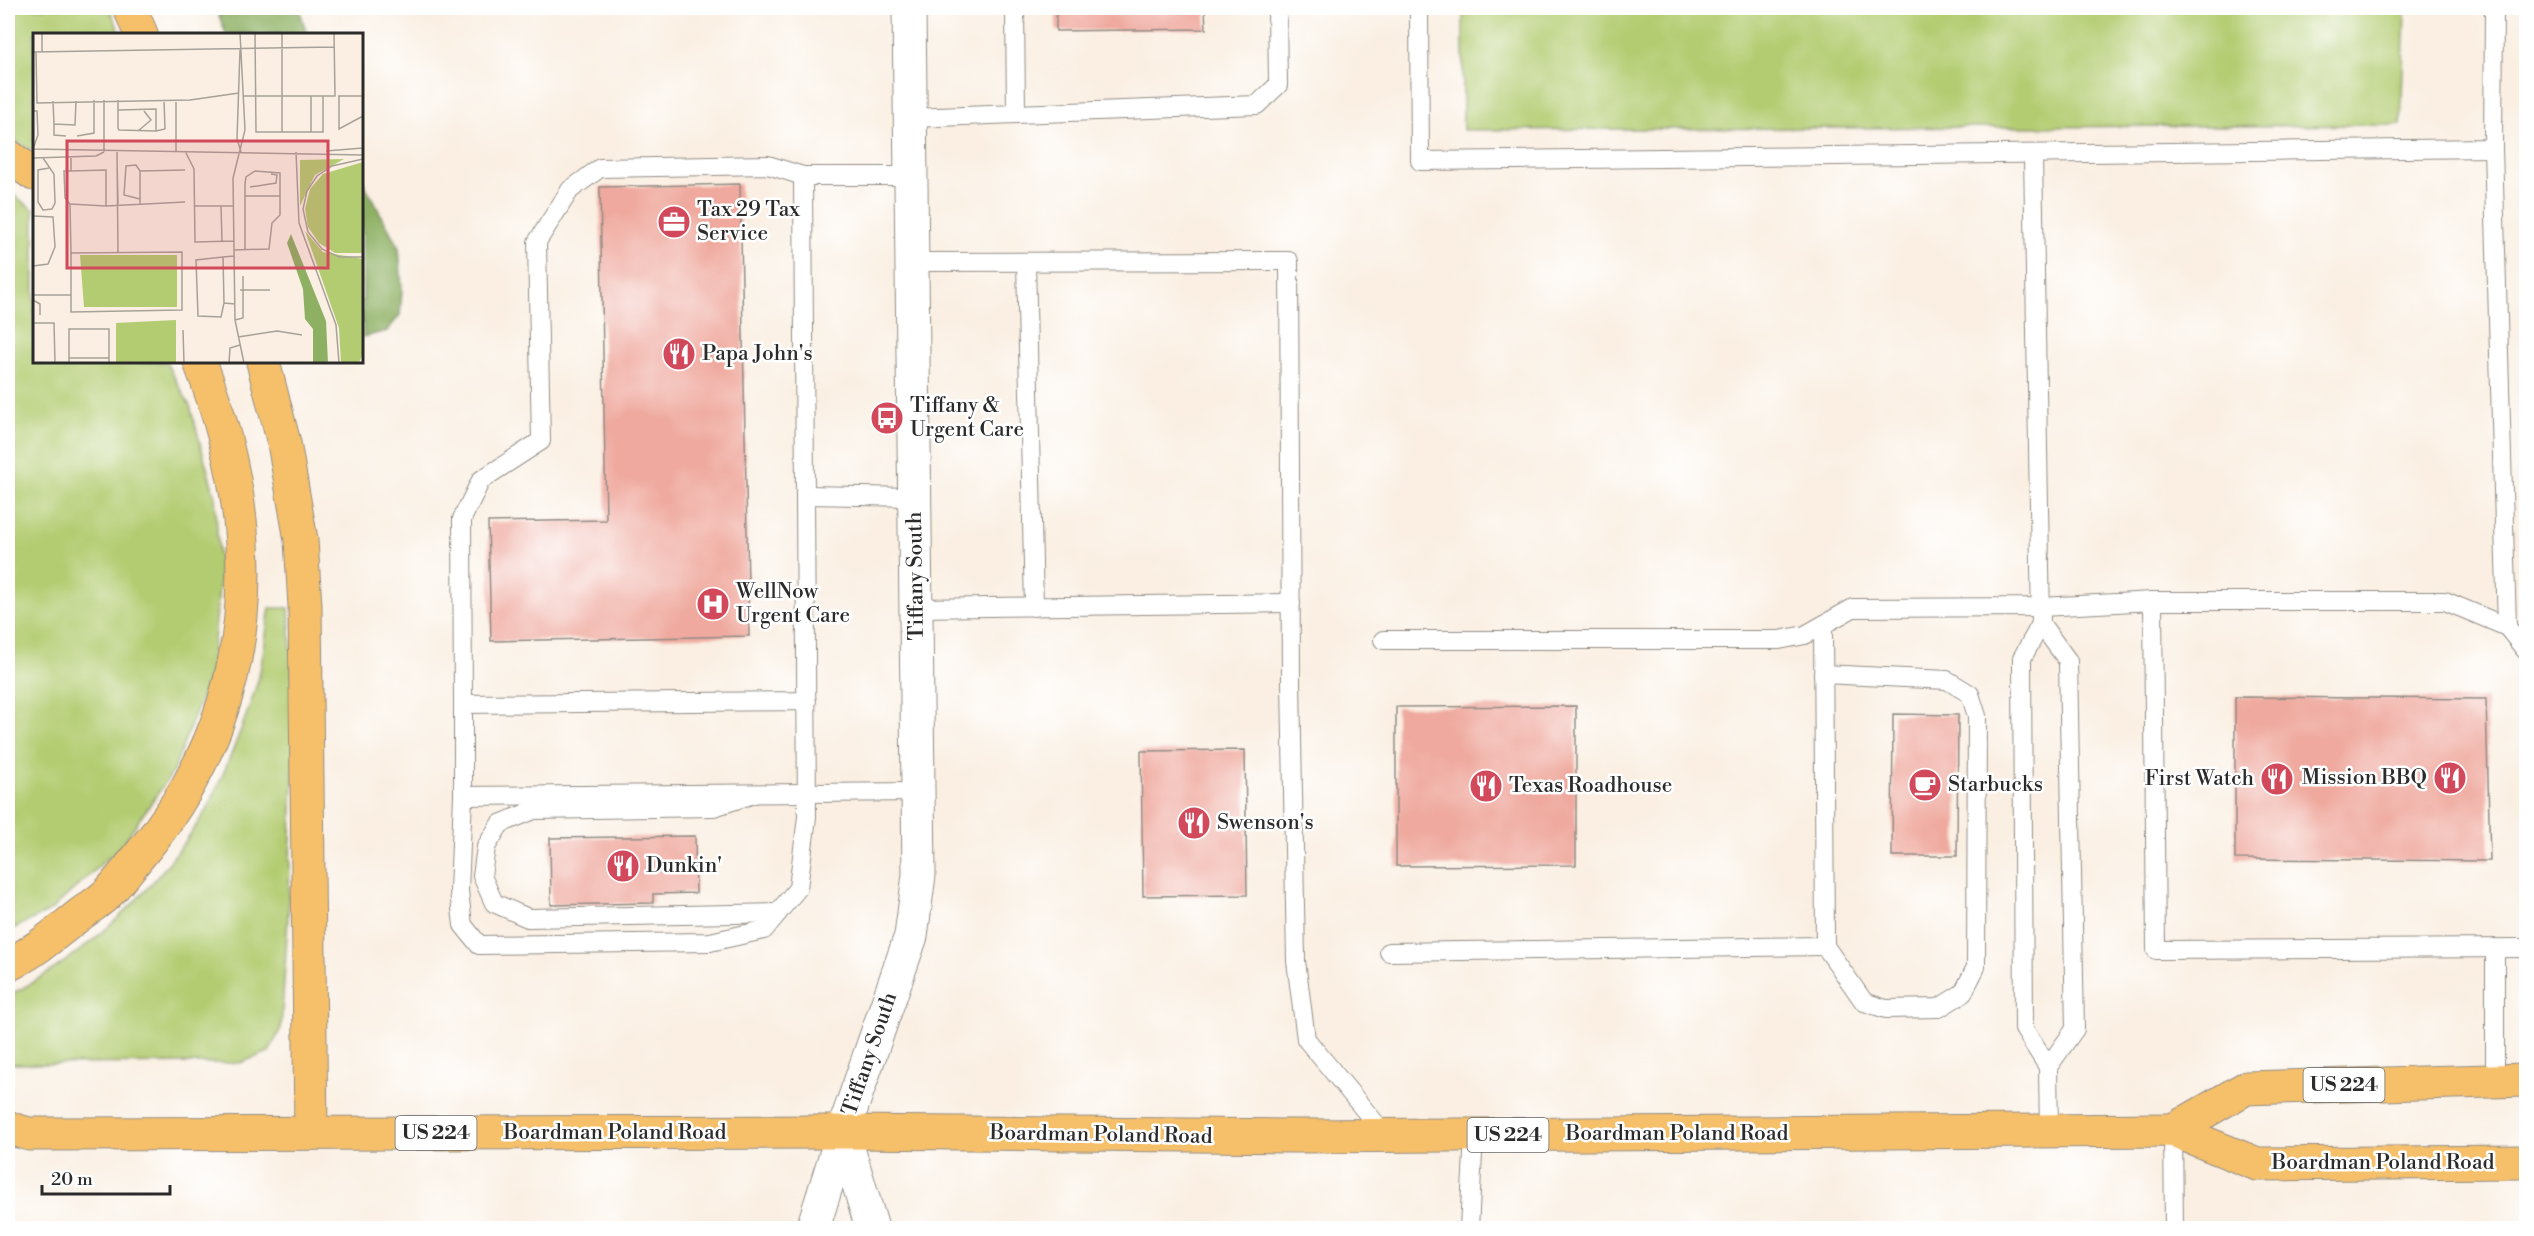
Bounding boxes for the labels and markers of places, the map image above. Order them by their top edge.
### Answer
place label: Tax 29 Tax Service [697,197,800,247]
office icon: Tax 29 Tax Service [656,204,692,240]
restaurant icon: Papa John's [661,336,697,372]
place label: Papa John's [702,341,813,367]
place label: Tiffany & Urgent Care [910,393,1024,443]
bus stop icon: Tiffany & Urgent Care [869,400,905,436]
place label: WellNow Urgent Care [735,579,850,629]
hospital icon: WellNow Urgent Care [695,586,731,622]
restaurant icon: Mission BBQ [2432,760,2468,796]
restaurant icon: First Watch [2259,761,2295,797]
place label: Mission BBQ [2302,765,2427,791]
place label: First Watch [2145,766,2254,792]
cafe icon: Starbucks [1907,767,1943,803]
restaurant icon: Texas Roadhouse [1468,768,1504,804]
place label: Starbucks [1948,772,2043,798]
place label: Texas Roadhouse [1509,773,1672,799]
restaurant icon: Swenson's [1176,805,1212,841]
place label: Swenson's [1217,810,1314,836]
restaurant icon: Dunkin' [605,848,641,884]
place label: Dunkin' [646,853,722,879]

